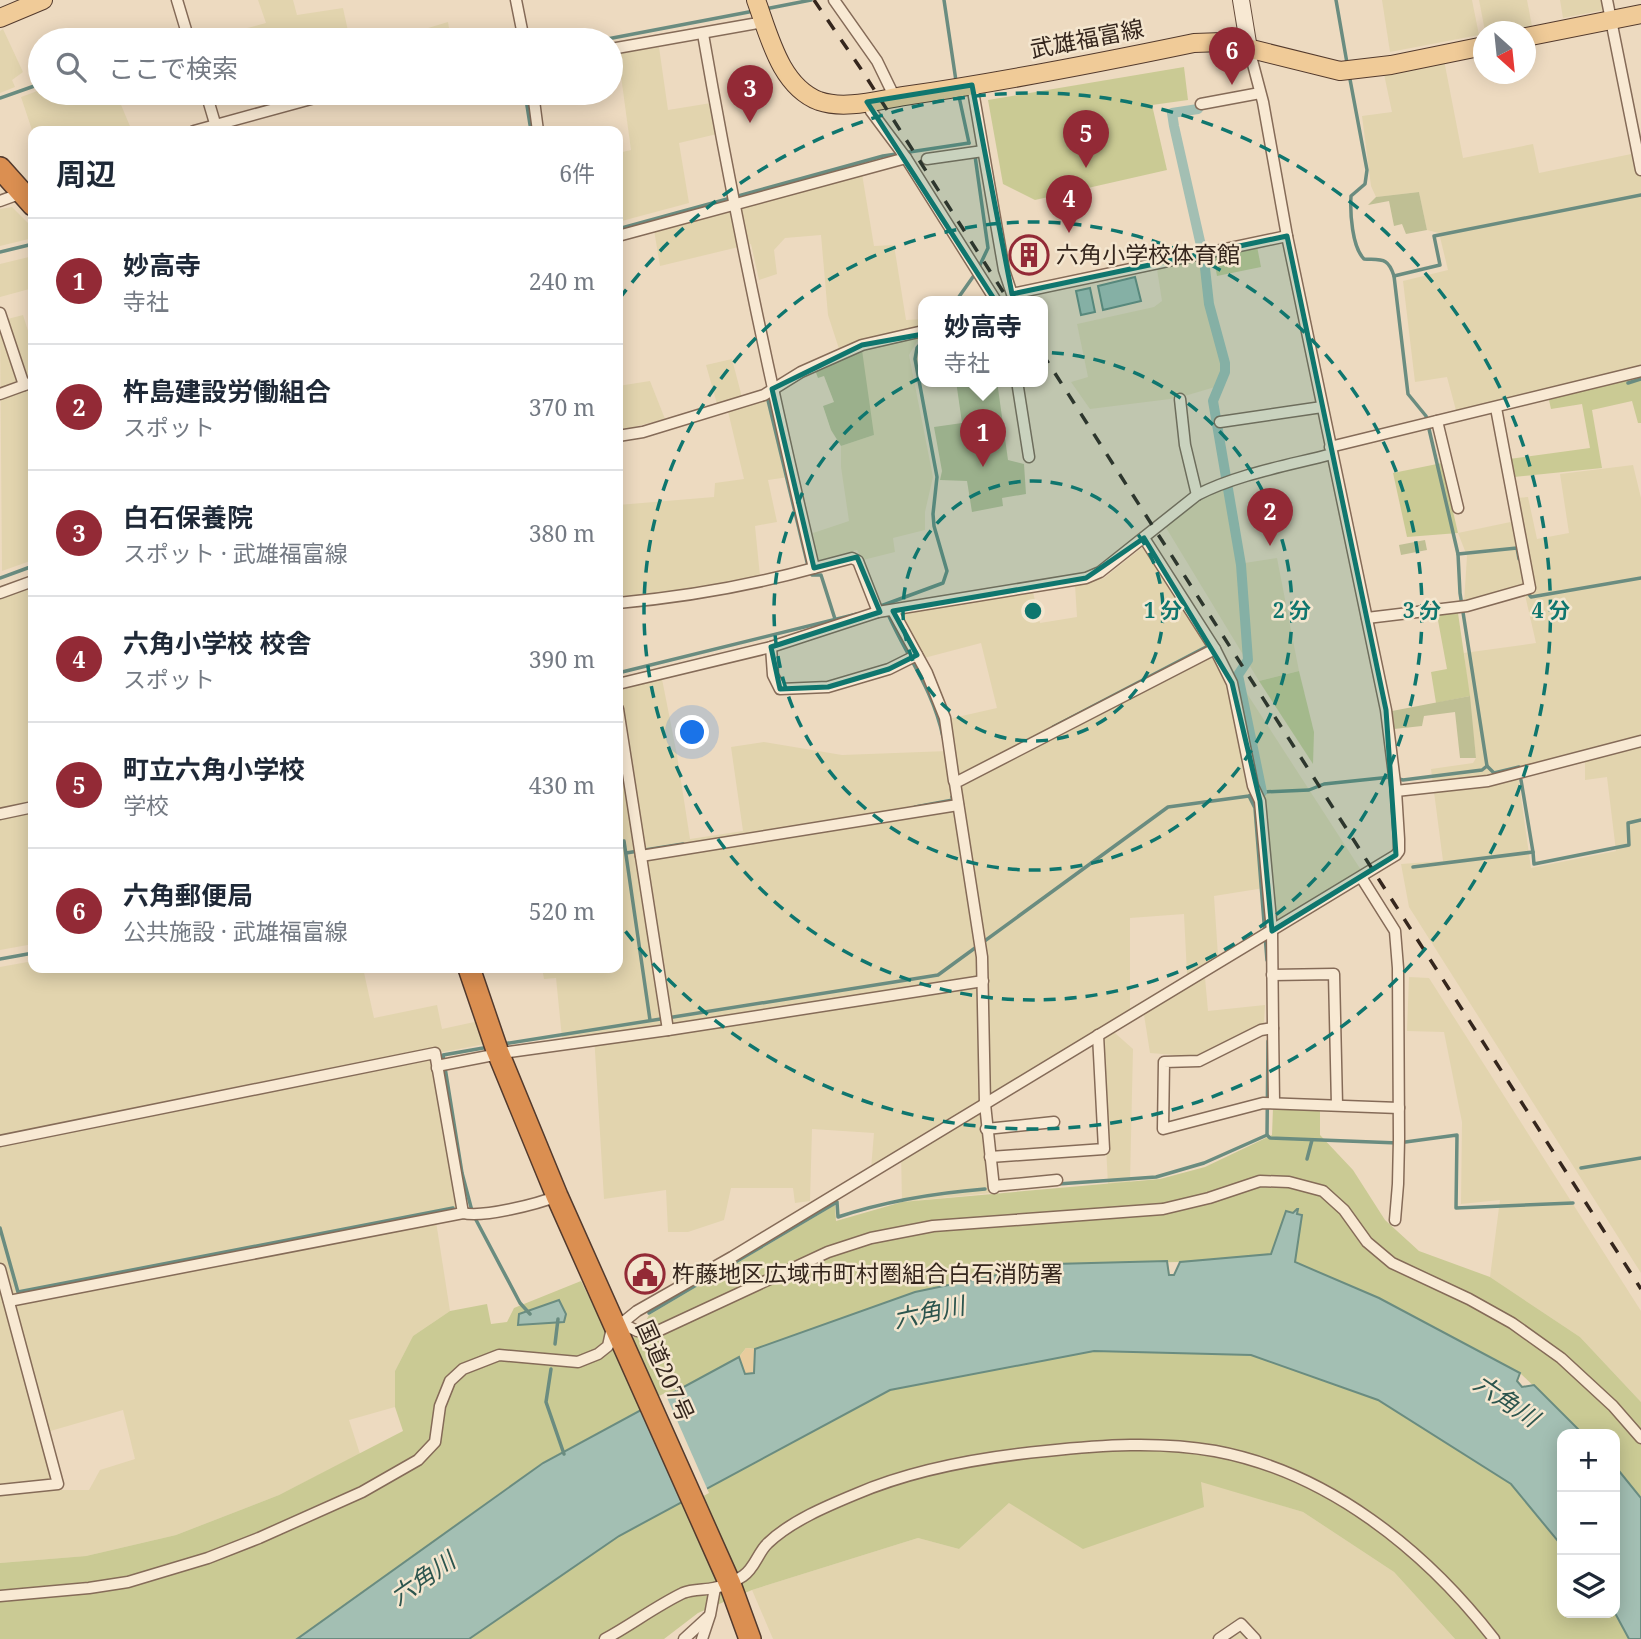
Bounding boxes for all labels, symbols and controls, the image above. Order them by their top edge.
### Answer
street label: 武雄福富線 [1027,11,1146,65]
north arrow [1473,21,1536,84]
pin: 6 [1209,27,1255,85]
search box [28,28,623,105]
icon: search [52,48,90,86]
text: ここで検索 [108,50,238,86]
pin: 3 [727,65,773,123]
pin: 5 [1063,110,1109,168]
text: 周辺 [56,153,116,194]
text: 6件 [559,157,595,189]
pin: 4 [1046,175,1092,233]
building icon: 六角小学校体育館 [1008,234,1050,276]
place label: 六角小学校体育館 [1056,238,1240,270]
text: 妙高寺 [123,247,201,283]
text: 1 [73,265,86,297]
text: 240 m [529,265,595,297]
text: 寺社 [123,285,169,317]
popup [918,296,1048,387]
text: 妙高寺 [944,308,1022,344]
text: 寺社 [944,346,990,378]
text: 杵島建設労働組合 [123,373,331,409]
text: 2 [73,391,86,423]
text: 370 m [529,391,595,423]
pin: 1 [960,409,1006,467]
text: スポット [123,411,215,443]
pin: 2 [1247,488,1293,546]
text: 白石保養院 [123,499,253,535]
text: 3 [73,517,86,549]
text: 380 m [529,517,595,549]
text: スポット · 武雄福富線 [123,537,348,569]
text: 1 分 [1144,596,1182,624]
text: 2 分 [1273,596,1311,624]
text: 3 分 [1403,596,1441,624]
text: 4 分 [1532,596,1570,624]
centre of rings [1021,599,1045,623]
text: 六角小学校 校舎 [123,625,312,661]
text: 4 [73,643,86,675]
text: 390 m [529,643,595,675]
text: スポット [123,663,215,695]
your location [675,715,709,749]
text: 町立六角小学校 [123,751,305,787]
text: 5 [73,769,86,801]
text: 430 m [529,769,595,801]
text: 学校 [123,789,169,821]
text: 六角郵便局 [123,877,253,913]
text: 6 [73,895,86,927]
text: 520 m [529,895,595,927]
text: 公共施設 · 武雄福富線 [123,915,348,947]
public building icon: 杵藤地区広域市町村圏組合白石消防署 [624,1253,666,1295]
place label: 杵藤地区広域市町村圏組合白石消防署 [672,1257,1063,1289]
water label: 六角川 [890,1287,970,1335]
street label: 国道207号 [629,1315,702,1426]
water label: 六角川 [1468,1366,1548,1435]
map controls [1557,1429,1620,1618]
button: + [1557,1429,1620,1492]
button: − [1557,1492,1620,1555]
water label: 六角川 [383,1542,464,1612]
button: layers [1557,1555,1620,1618]

